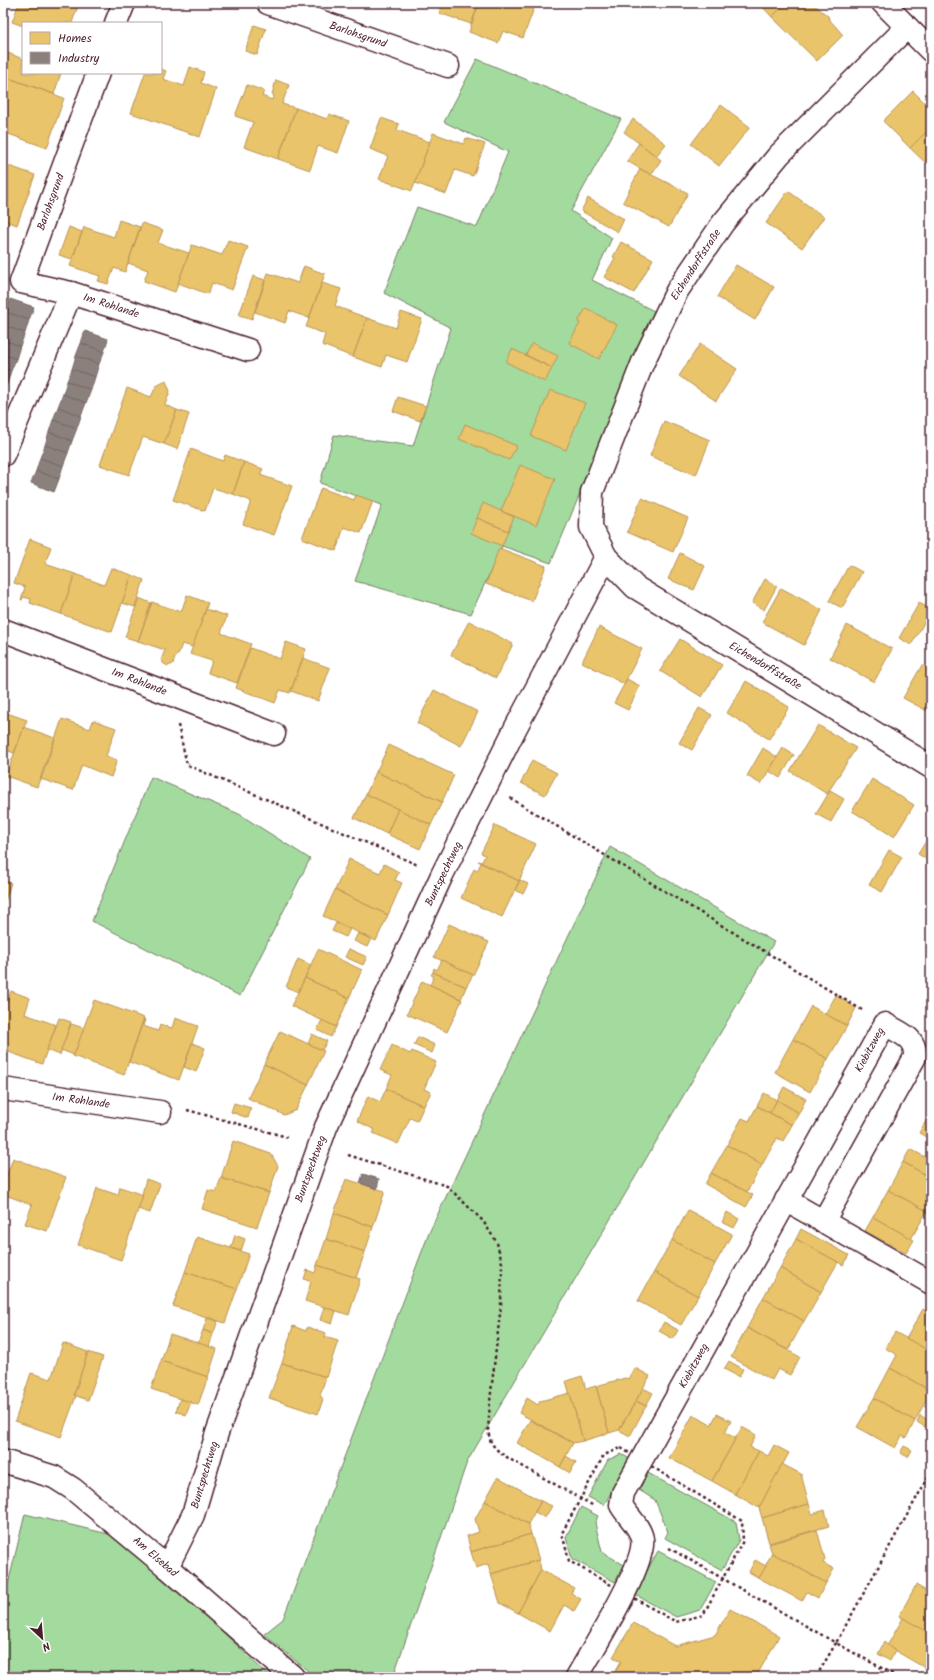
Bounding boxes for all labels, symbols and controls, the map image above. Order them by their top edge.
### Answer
street label: Barlohsgrund [327,17,390,53]
legend [22,22,162,74]
text: Homes [58,29,92,48]
text: Industry [58,49,100,68]
street label: Barlohsgrund [32,170,70,233]
street label: Eichendorffstraße [666,226,726,304]
street label: Im Rohlande [81,288,141,324]
street label: Eichendorffstraße [725,637,805,695]
street label: Im Rohlande [109,663,169,701]
street label: Buntspechtweg [421,839,467,909]
street label: Kiebitzweg [850,1024,890,1076]
street label: Im Rohlande [51,1088,111,1114]
street label: Buntspechtweg [291,1133,331,1205]
street label: Kiebitzweg [674,1340,714,1392]
street label: Buntspechtweg [186,1439,224,1511]
street label: Am Elsebad [128,1532,182,1582]
north arrow [22,1618,62,1658]
text: N [39,1636,53,1656]

